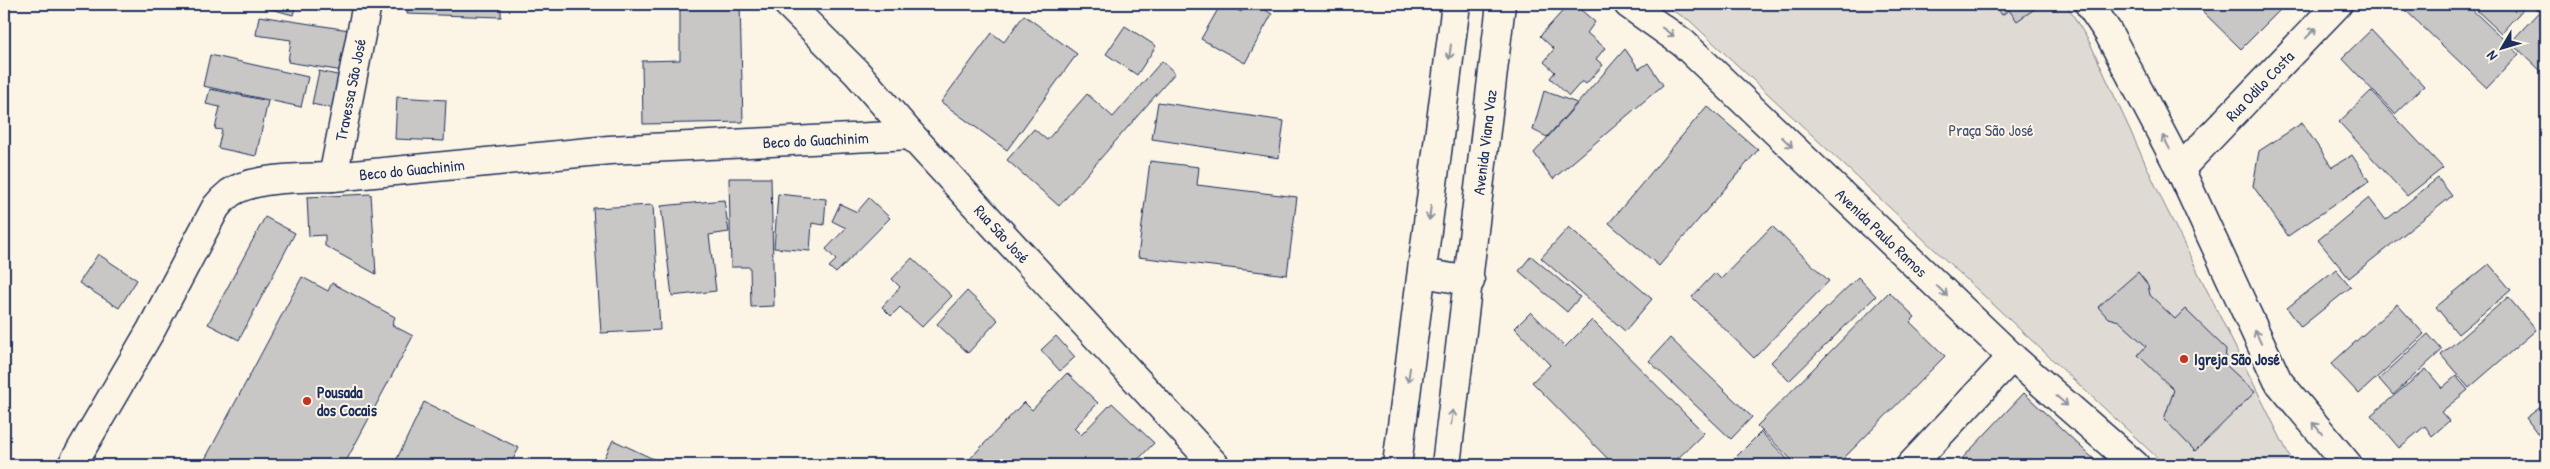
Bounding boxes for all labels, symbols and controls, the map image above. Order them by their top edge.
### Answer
north arrow [2478,22,2528,72]
one-way arrow [2305,26,2317,39]
one-way arrow [1661,27,1675,37]
street label: Travessa São José [329,36,371,143]
one-way arrow [1445,44,1455,60]
street label: Rua Odilo Costa [2220,46,2299,126]
text: N [2481,47,2501,65]
street label: Avenida Viana Vaz [1467,88,1502,196]
park label: Praça São José [1949,119,2034,141]
street label: Beco do Guachinim [762,126,869,153]
one-way arrow [2161,135,2171,150]
one-way arrow [1781,136,1793,149]
street label: Beco do Guachinim [358,153,466,185]
street label: Avenida Paulo Ramos [1831,183,1932,282]
street label: Rua São José [969,200,1035,268]
one-way arrow [1425,205,1435,221]
one-way arrow [1936,285,1949,297]
one-way arrow [2252,330,2262,345]
place label: Igreja São José [2194,348,2280,371]
marker: Igreja São José [2178,353,2190,365]
one-way arrow [1404,366,1414,382]
place label: Pousada dos Cocais [317,381,378,421]
marker: Pousada dos Cocais [301,395,313,407]
one-way arrow [2055,395,2068,407]
one-way arrow [1448,409,1458,425]
one-way arrow [2311,421,2322,434]

